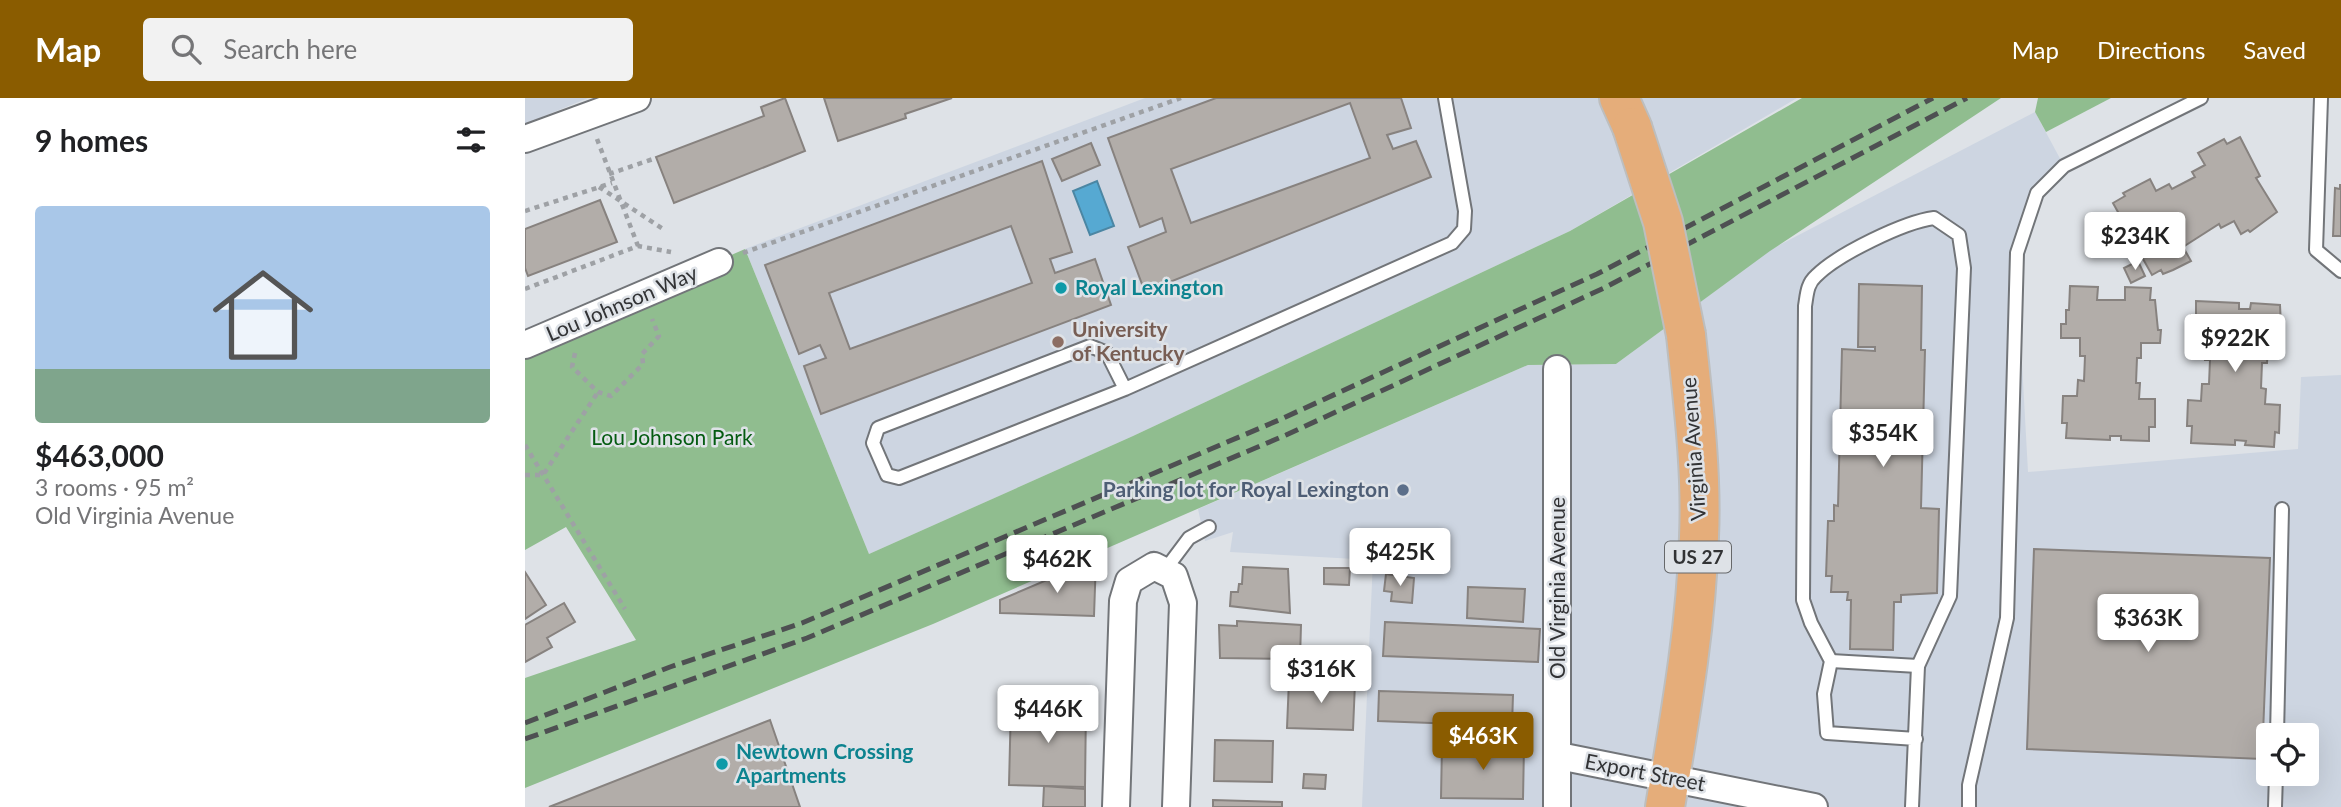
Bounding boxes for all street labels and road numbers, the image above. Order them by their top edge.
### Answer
street label: Lou Johnson Way [542,259,701,346]
street label: Virginia Avenue [1675,376,1710,522]
street label: Old Virginia Avenue [1544,497,1569,679]
road number: US 27 [1665,542,1731,572]
street label: Export Street [1583,748,1708,796]

